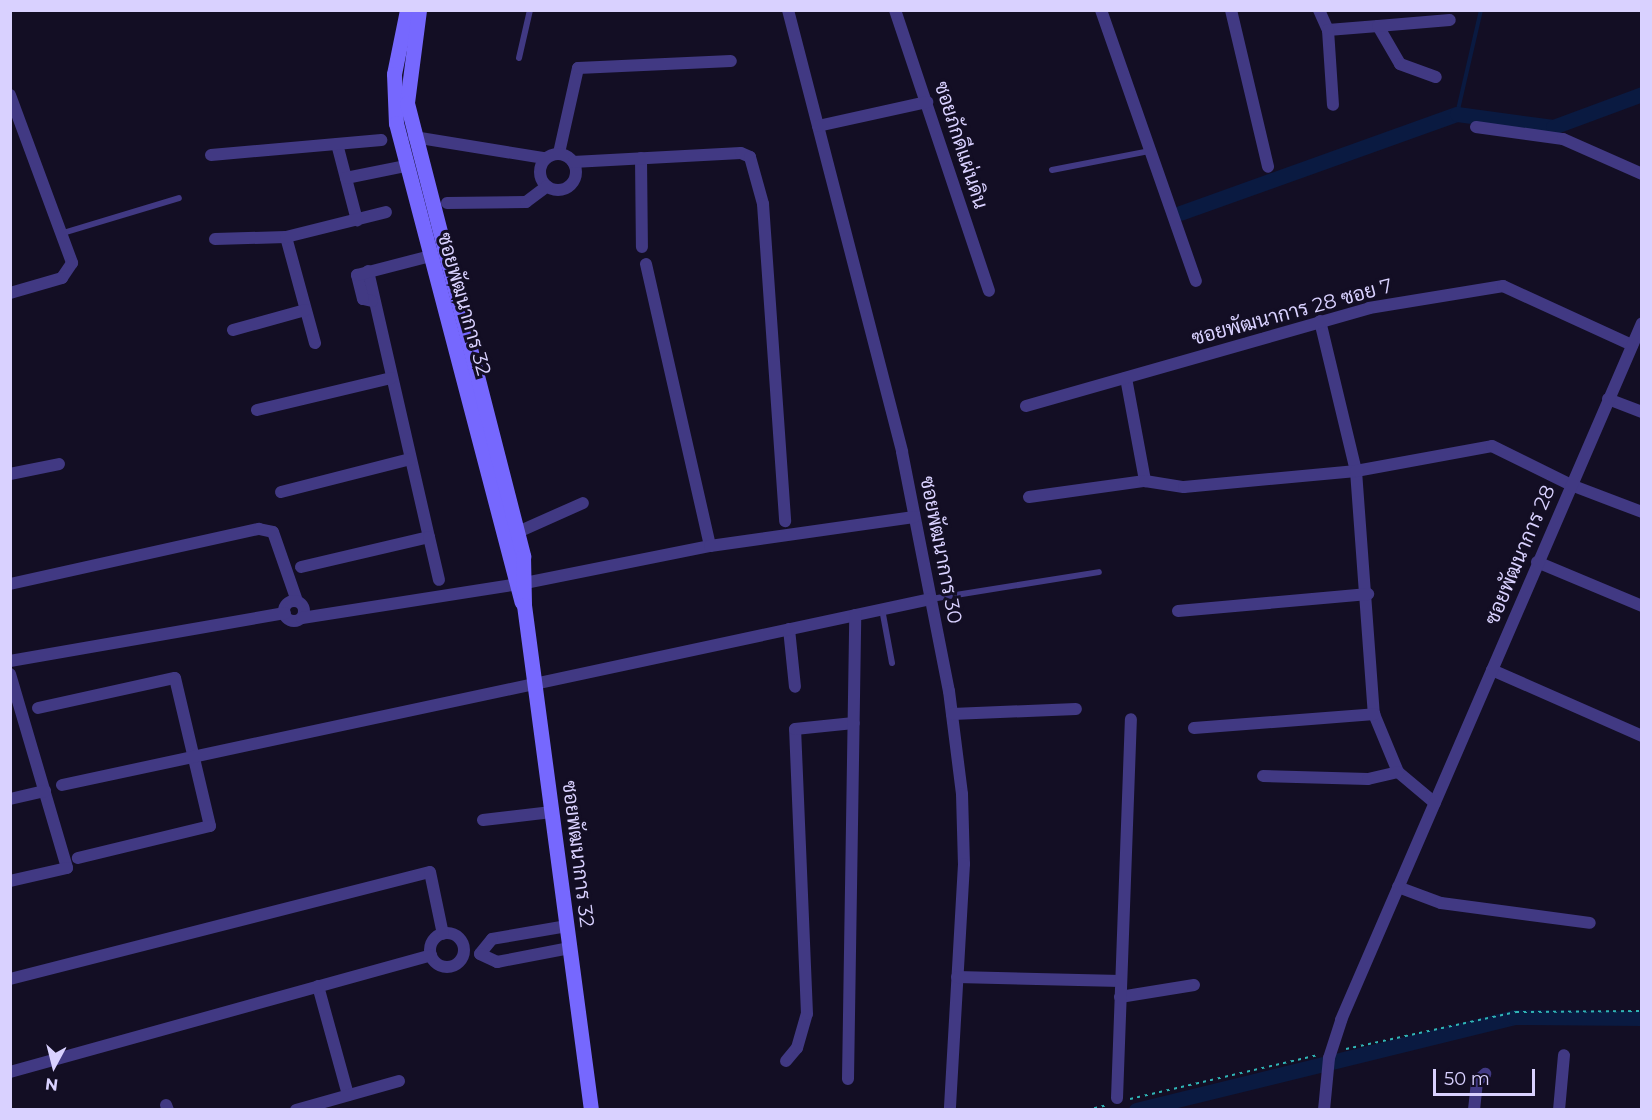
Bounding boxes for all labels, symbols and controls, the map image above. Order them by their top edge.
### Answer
street label: ซอยภักดีแผ่นดิน [929,78,993,212]
street label: ซอยพัฒนาการ 32 [432,230,496,378]
street label: ซอยพัฒนาการ 28 ซอย 7 [1189,274,1395,350]
street label: ซอยพัฒนาการ 30 [915,474,967,626]
street label: ซอยพัฒนาการ 28 [1480,482,1560,628]
street label: ซอยพัฒนาการ 32 [557,779,599,929]
north arrow [24,1036,84,1096]
scale bar [1436,1057,1538,1095]
text: 50 m [1444,1068,1490,1090]
text: N [44,1074,59,1095]

